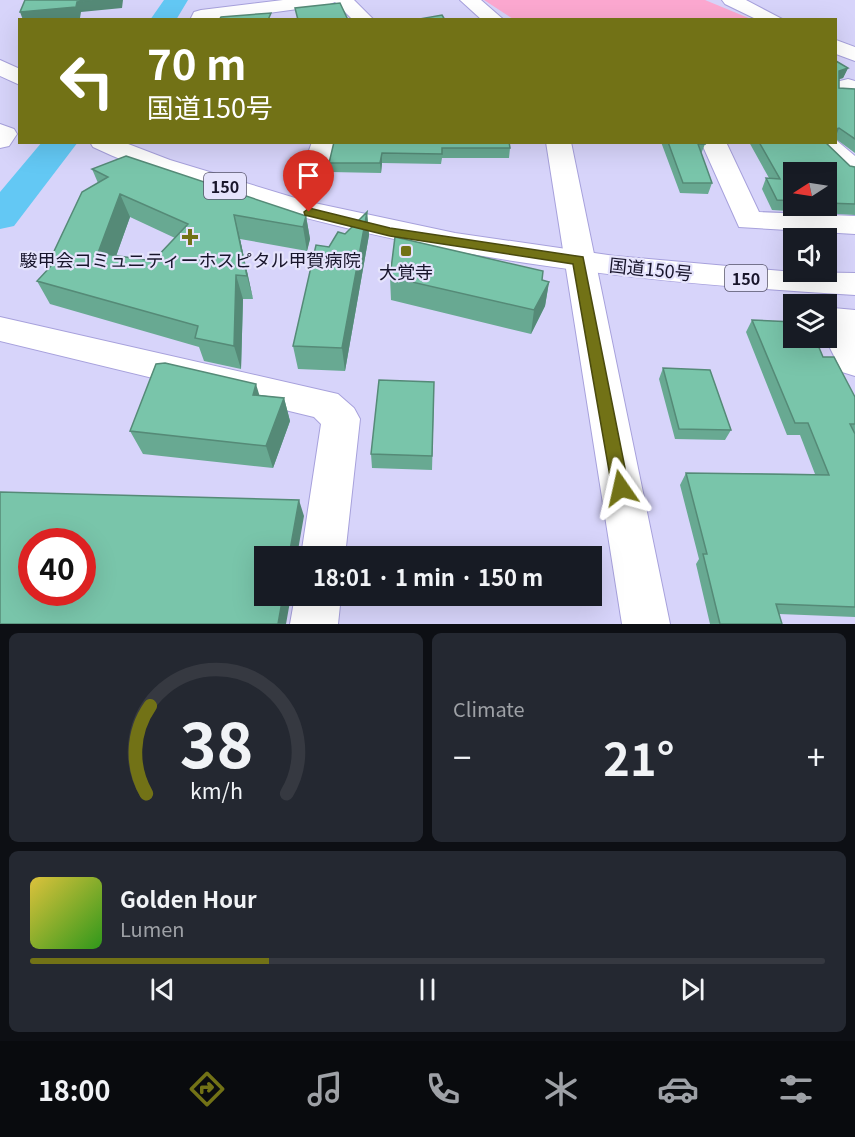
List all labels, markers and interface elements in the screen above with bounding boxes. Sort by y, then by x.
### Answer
text: 70 m [147,31,247,92]
icon: left [48,42,126,120]
text: 国道150号 [147,87,273,126]
pin [283,150,334,212]
icon: arrive [292,159,325,192]
north arrow [783,162,837,216]
map controls [783,162,837,348]
road number: 150 [204,173,246,199]
marker: 駿甲会コミュニティーホスピタル甲賀病院 [181,228,199,246]
button: sound [783,228,837,282]
marker: 大覚寺 [399,244,413,258]
place label: 駿甲会コミュニティーホスピタル甲賀病院 [20,246,360,272]
street label: 国道150号 [608,251,694,285]
place label: 大覚寺 [379,258,433,284]
road number: 150 [725,265,767,291]
button: layers [783,294,837,348]
position arrow [589,456,653,520]
speed limit sign: 40 [18,528,96,606]
text: 18:01 · 1 min · 150 m [313,560,543,592]
text: Climate [453,694,525,723]
text: 38 [179,696,253,786]
text: 21° [603,724,675,789]
text: − [453,732,471,780]
text: + [807,732,825,780]
text: km/h [189,775,243,806]
text: Golden Hour [120,882,257,914]
text: Lumen [120,914,185,943]
icon: previous [146,973,179,1006]
icon: pause [411,973,444,1006]
icon: next [676,973,709,1006]
icon: directions [186,1068,228,1110]
icon: music [304,1068,346,1110]
icon: phone [422,1068,464,1110]
icon: climate [540,1068,582,1110]
icon: car [657,1068,699,1110]
icon: filters [775,1068,817,1110]
text: 18:00 [38,1070,110,1109]

